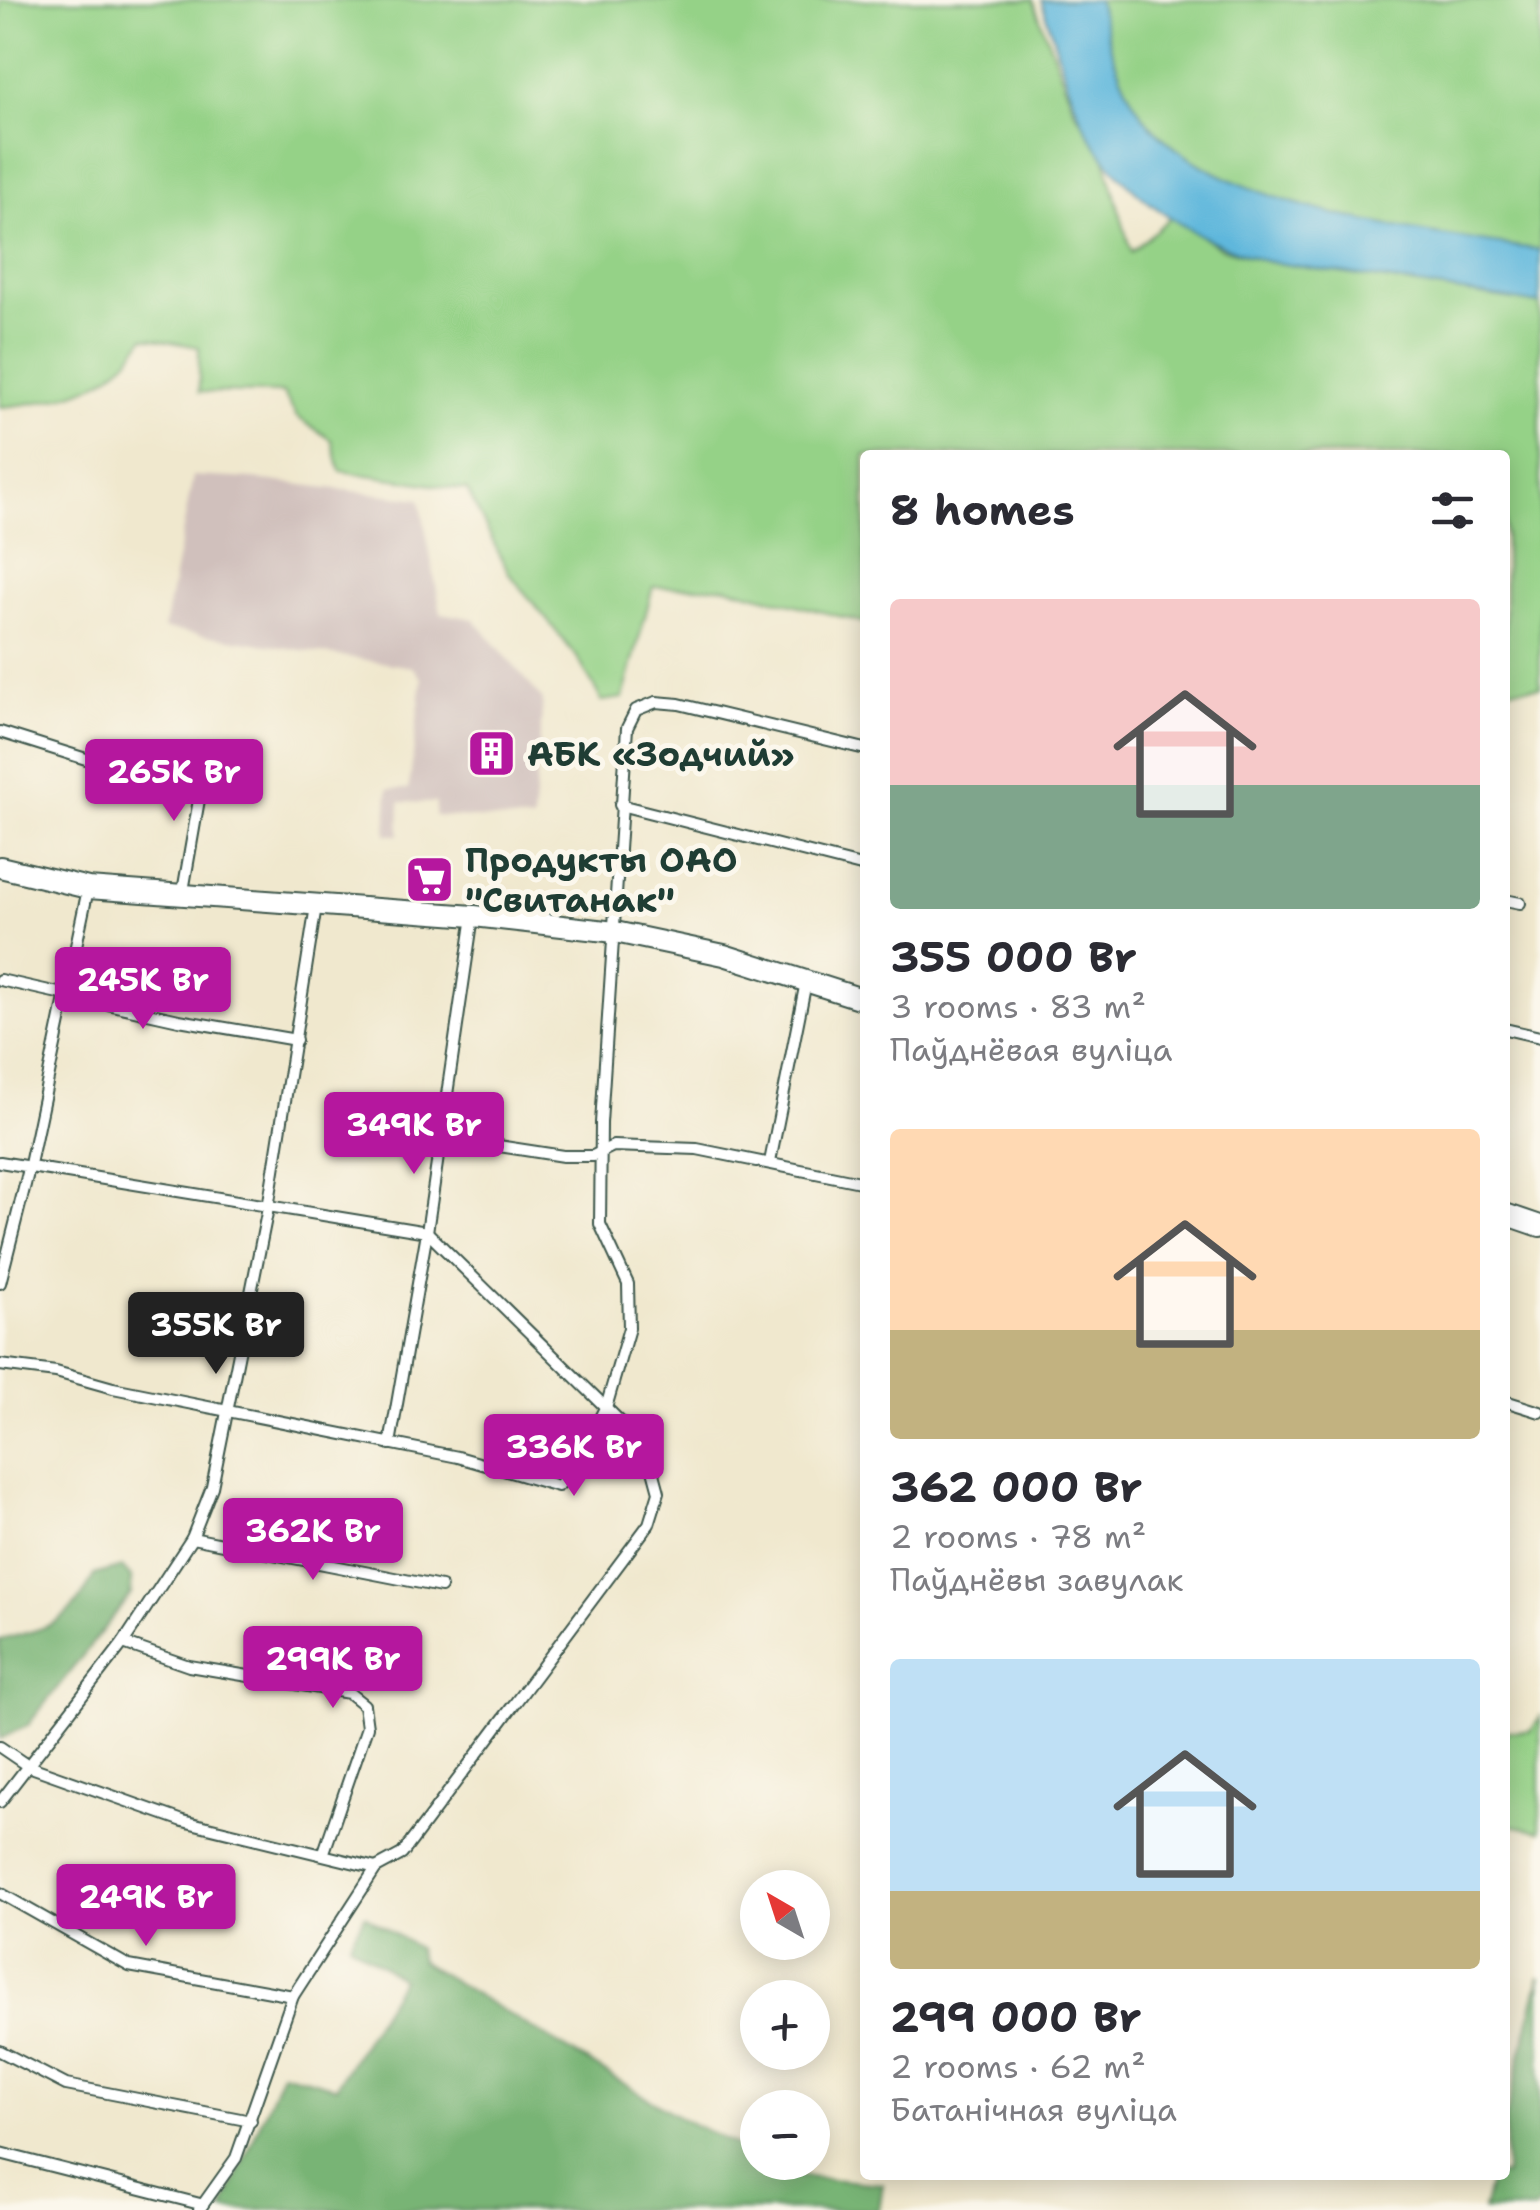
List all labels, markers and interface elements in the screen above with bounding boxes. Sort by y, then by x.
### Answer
text: 8 homes [890,482,1075,538]
icon: filters [1425,483,1480,538]
icon: home [1095,664,1275,844]
building icon: АБК «Зодчий» [466,728,518,780]
place label: АБК «Зодчий» [527,730,795,777]
pin: 265K Br [82,739,266,824]
text: 265K Br [107,750,241,793]
place label: Продукты ОАО "Свитанак" [465,836,738,923]
supermarket icon: Продукты ОАО "Свитанак" [404,854,456,906]
text: 355 000 Br [890,929,1137,985]
pin: 245K Br [51,947,235,1032]
text: 245K Br [77,958,209,1001]
text: 3 rooms · 83 m² [890,985,1146,1028]
text: Паўднёвая вуліца [890,1028,1172,1071]
pin: 349K Br [322,1092,506,1177]
text: 349K Br [346,1103,482,1146]
icon: home [1095,1194,1275,1374]
pin: 355K Br [124,1292,308,1377]
text: 355K Br [150,1303,282,1346]
pin: 336K Br [482,1414,666,1499]
text: 336K Br [506,1425,642,1468]
text: 362 000 Br [890,1459,1142,1515]
pin: 362K Br [221,1498,405,1583]
text: 362K Br [245,1509,381,1552]
text: 2 rooms · 78 m² [890,1515,1146,1558]
text: Паўднёвы завулак [890,1558,1183,1601]
pin: 299K Br [241,1626,425,1711]
text: 299K Br [265,1637,401,1680]
icon: home [1095,1724,1275,1904]
pin: 249K Br [54,1864,238,1949]
north arrow [740,1870,830,1960]
map controls [740,1870,830,2180]
text: 249K Br [79,1875,213,1918]
button: + [740,1980,830,2070]
text: 299 000 Br [890,1989,1142,2045]
text: 2 rooms · 62 m² [890,2045,1146,2088]
text: Батанічная вуліца [890,2088,1177,2131]
button: − [740,2090,830,2180]

